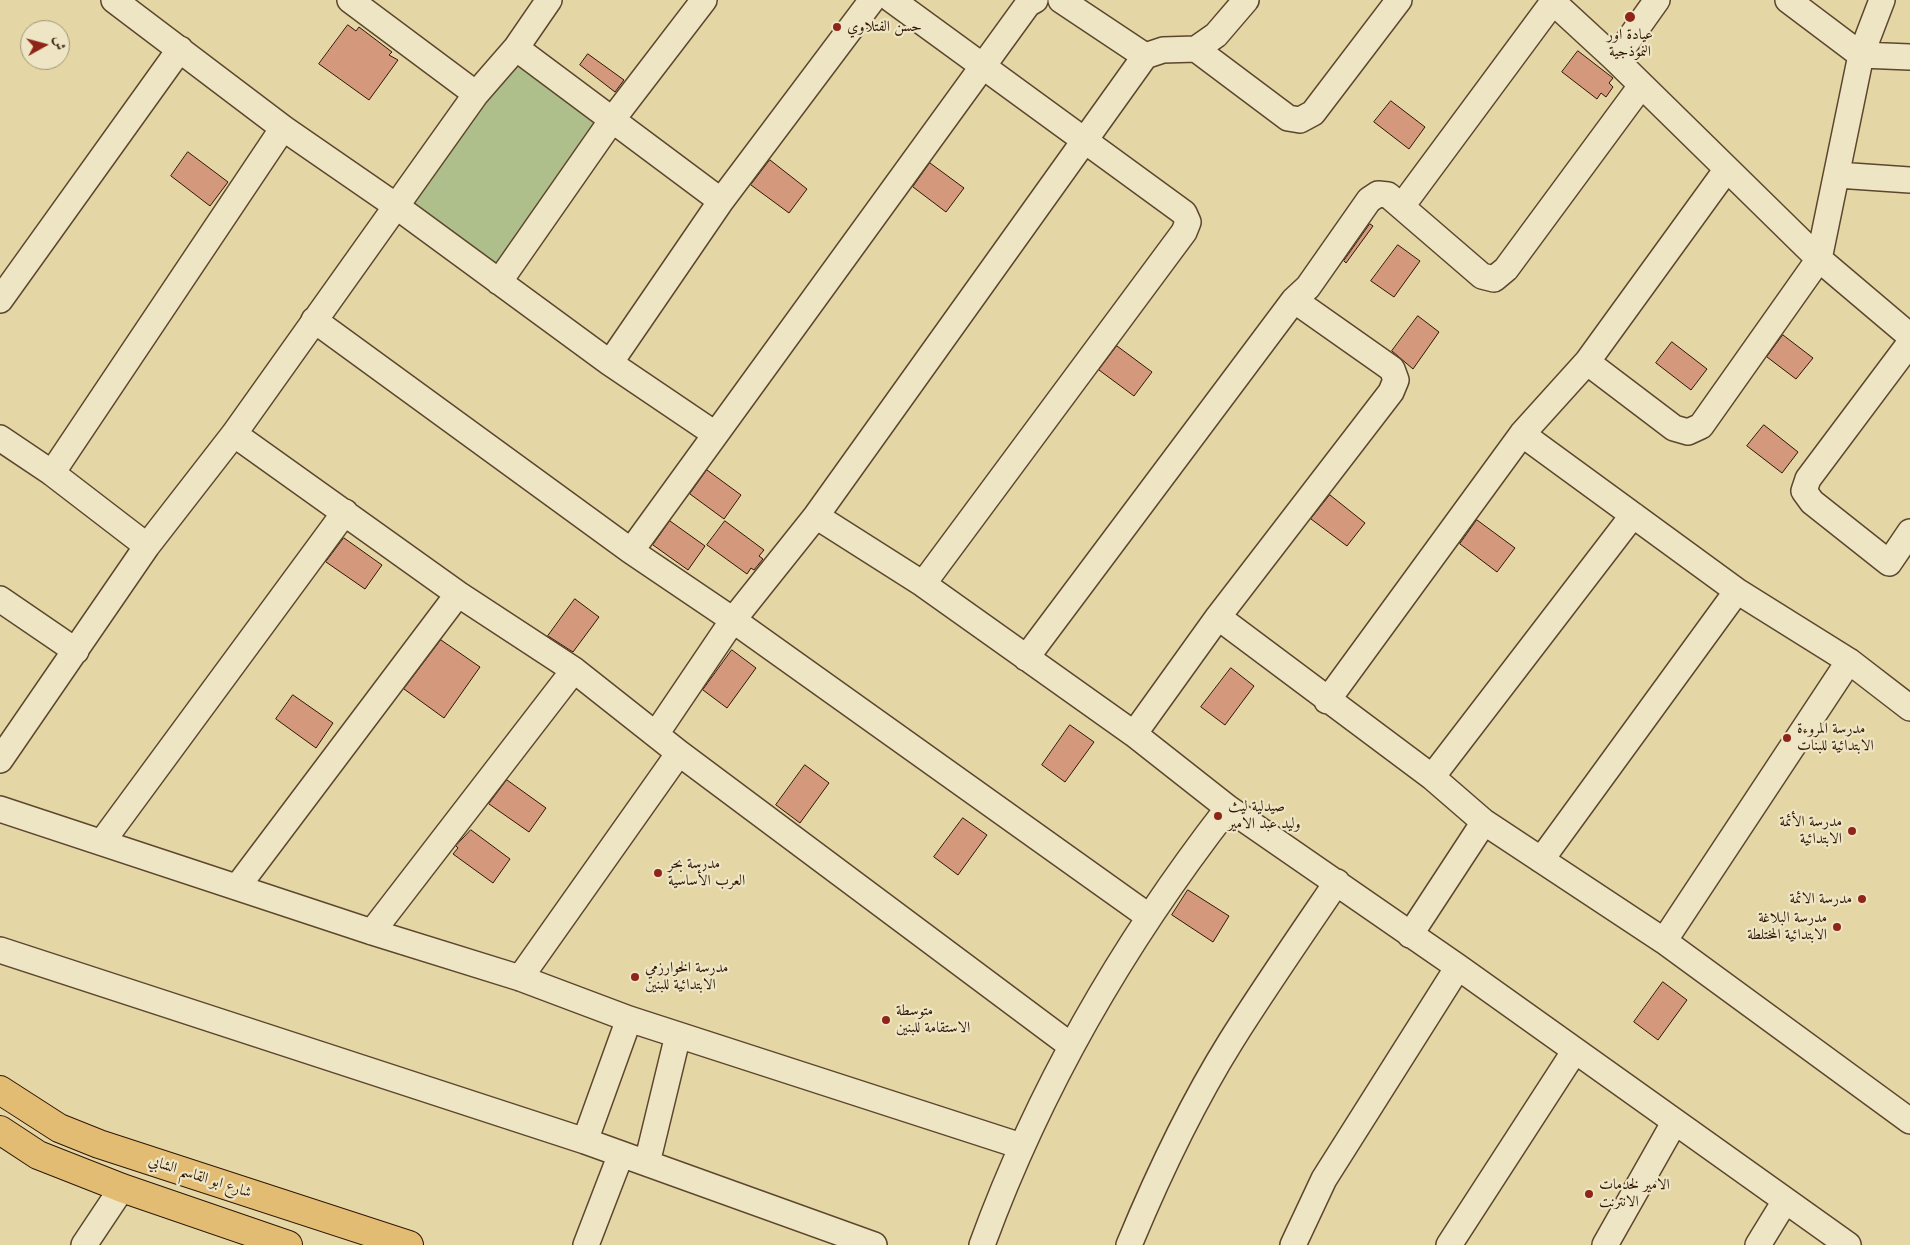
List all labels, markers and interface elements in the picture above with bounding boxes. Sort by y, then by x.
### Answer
marker: عيادة اور النموذجية [1623,10,1637,24]
place label: حسن الفتلاوي [847,18,922,36]
north arrow [20,20,70,70]
marker: حسن الفتلاوي [831,21,843,33]
place label: عيادة اور النموذجية [1607,26,1653,61]
text: ش [51,36,67,51]
place label: مدرسة المروءة الابتدائية للبنات [1797,720,1874,755]
marker: مدرسة المروءة الابتدائية للبنات [1781,732,1793,744]
place label: صيدلية ليث وليد عبد الامير [1228,798,1301,833]
marker: صيدلية ليث وليد عبد الامير [1212,810,1224,822]
place label: مدرسة الأئمة الابتدائية [1780,813,1842,848]
marker: مدرسة الأئمة الابتدائية [1846,825,1858,837]
place label: مدرسة بحر العرب الأساسية [668,855,745,890]
marker: مدرسة بحر العرب الأساسية [652,867,664,879]
place label: مدرسة الائمة [1790,890,1852,908]
marker: مدرسة الائمة [1856,893,1868,905]
place label: مدرسة البلاغة الابتدائية المختلطة [1747,909,1827,944]
marker: مدرسة البلاغة الابتدائية المختلطة [1831,921,1843,933]
place label: مدرسة الخوارزمي الابتدائية للبنين [645,959,728,994]
marker: مدرسة الخوارزمي الابتدائية للبنين [629,971,641,983]
place label: متوسطة الاستقامة للبنين [896,1002,970,1037]
marker: متوسطة الاستقامة للبنين [880,1014,892,1026]
street label: شارع ابو القاسم الشابي [146,1152,254,1202]
place label: الامير لخدمات الانترنت [1599,1176,1670,1211]
marker: الامير لخدمات الانترنت [1583,1188,1595,1200]

